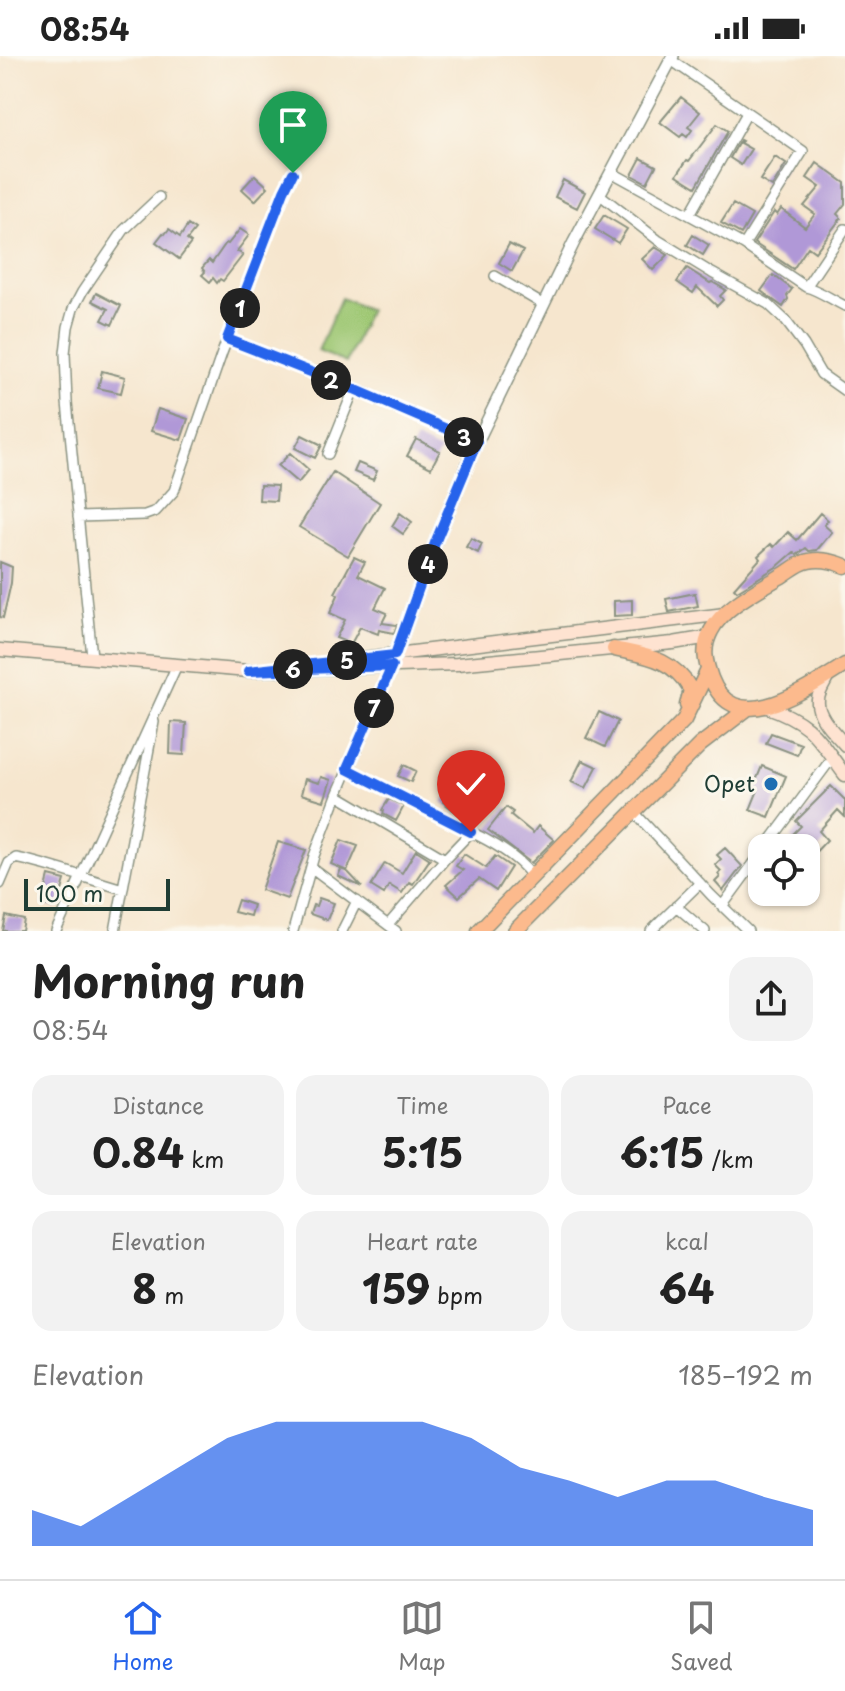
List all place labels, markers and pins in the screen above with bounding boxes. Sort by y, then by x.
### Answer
pin [259,91,327,173]
pin: 1 [220,288,260,328]
pin: 2 [311,360,351,400]
pin: 3 [444,417,484,457]
pin: 4 [408,544,448,584]
pin: 5 [327,640,367,680]
pin: 6 [273,649,313,689]
pin: 7 [354,688,394,728]
pin [437,750,505,832]
place label: Opet [704,766,755,799]
marker: Opet [762,775,780,793]

